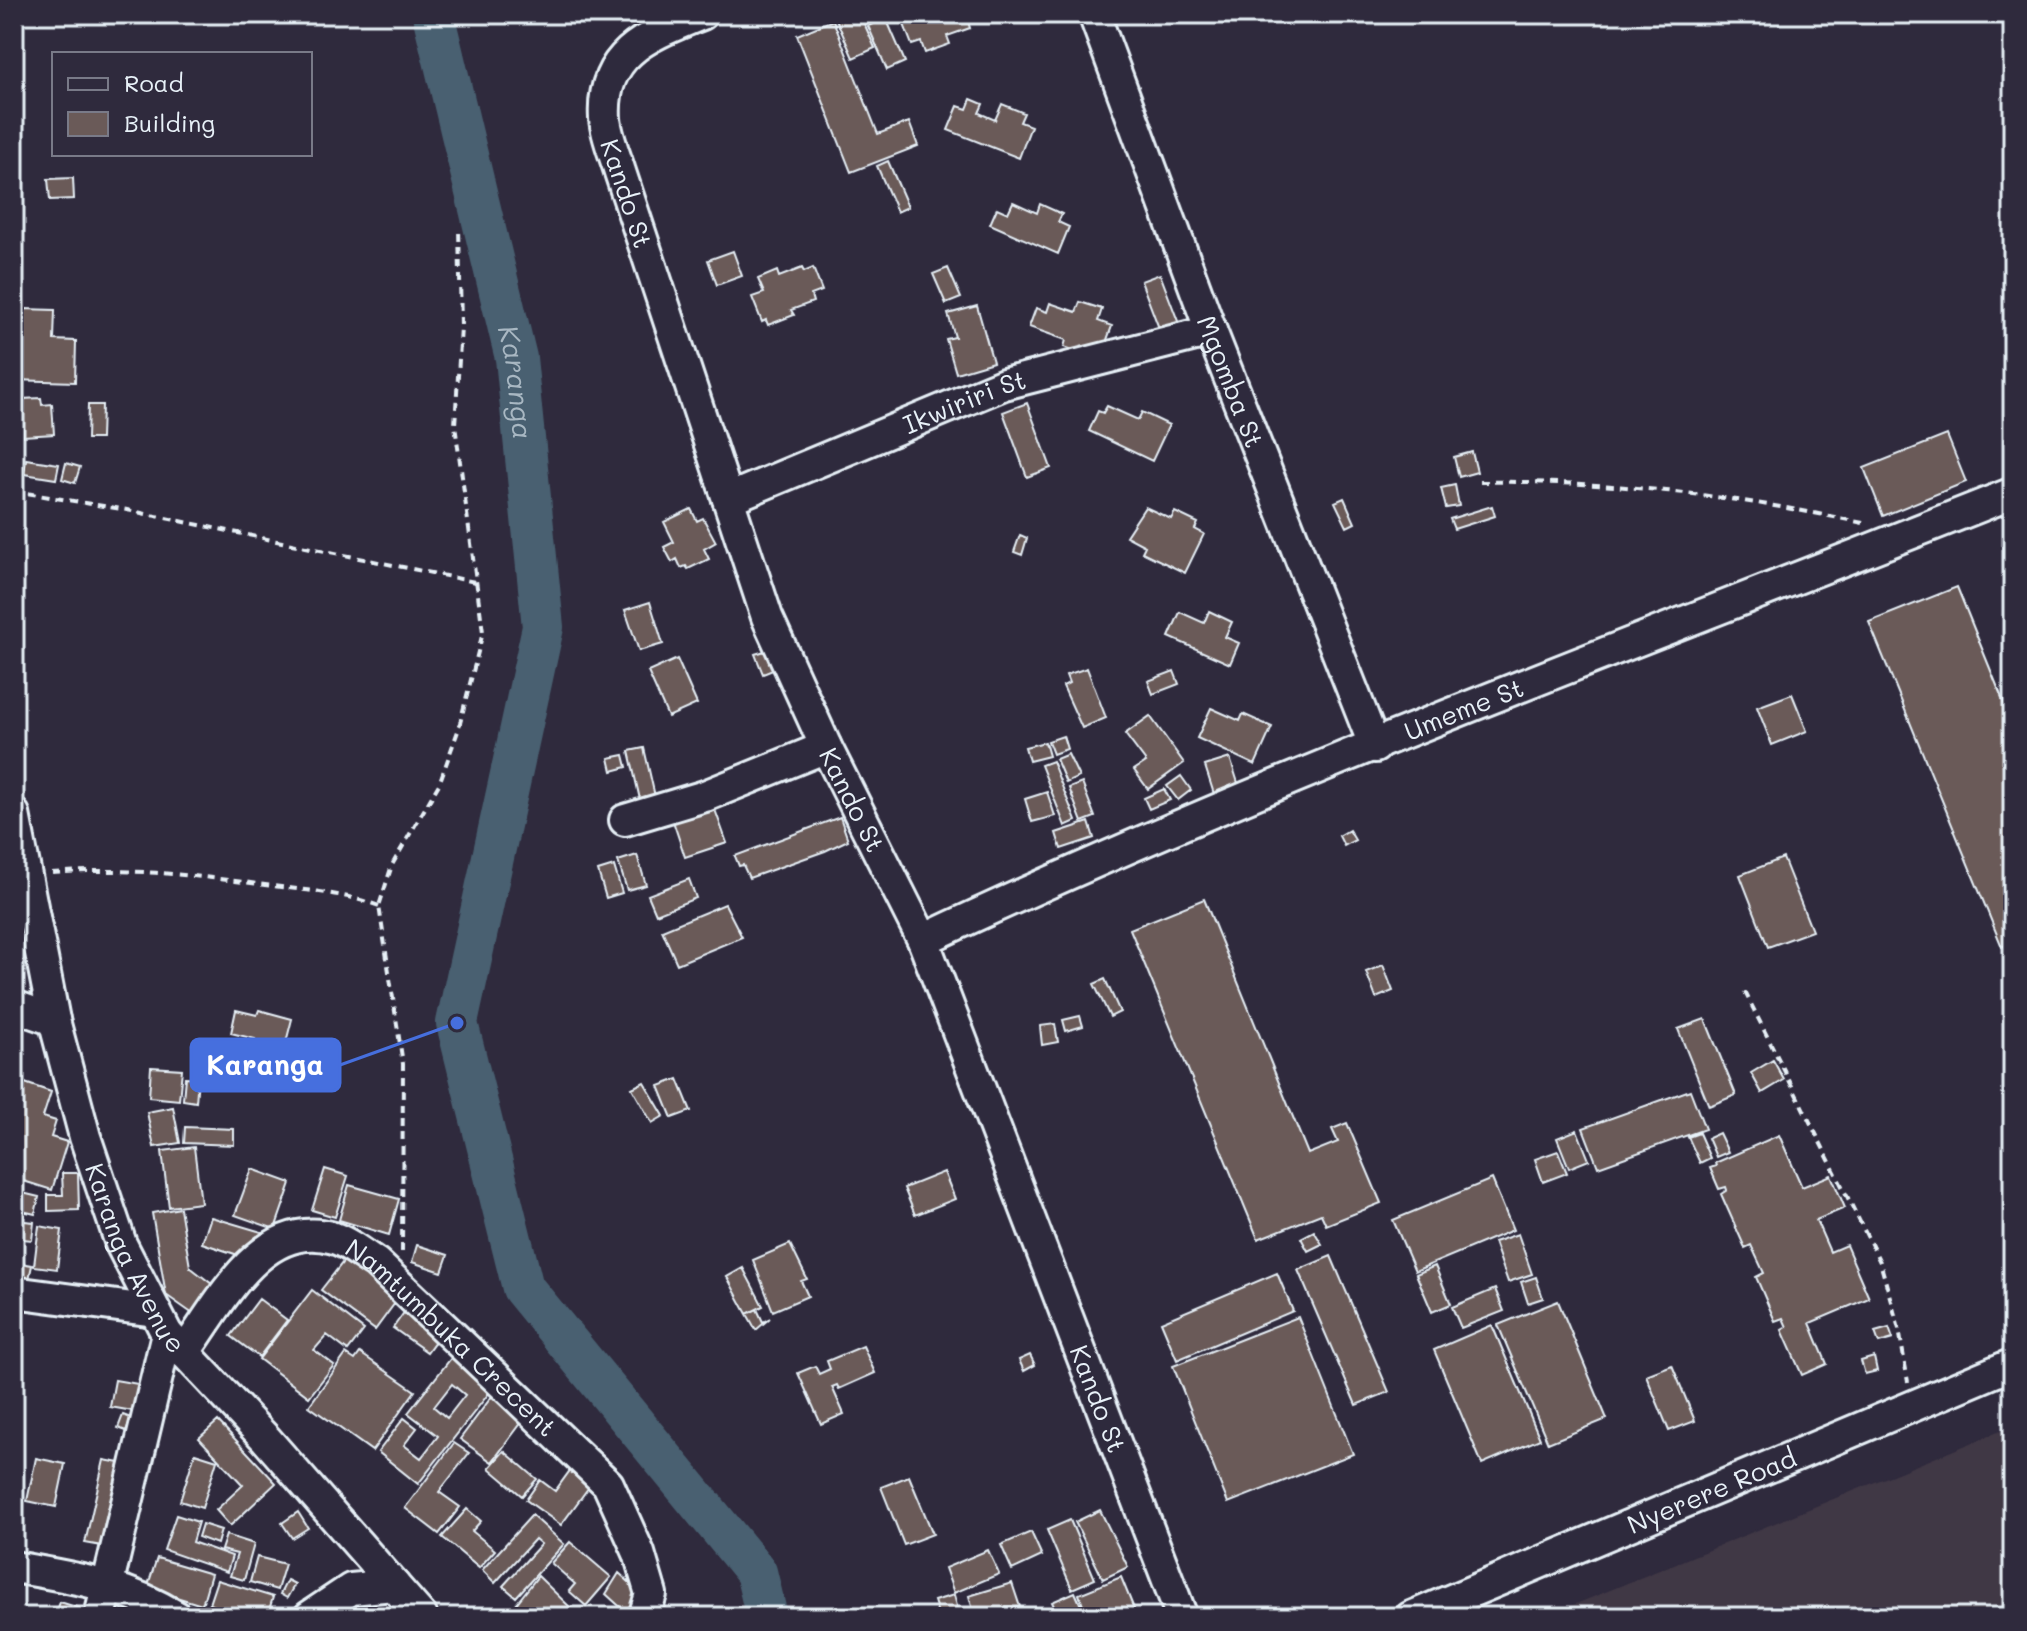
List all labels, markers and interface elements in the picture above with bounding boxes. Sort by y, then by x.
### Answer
legend [52,52,312,156]
text: Road [124,67,184,98]
text: Building [124,107,215,138]
street label: Kando St [593,134,661,252]
street label: Mgomba St [1190,311,1272,452]
water label: Karanga [491,321,542,441]
street label: Ikwiriri St [898,362,1029,441]
street label: Umeme St [1399,670,1528,748]
street label: Kando St [812,742,893,858]
callout: Karanga [191,1039,340,1091]
text: Karanga [206,1046,324,1082]
street label: Karanga Avenue [78,1159,193,1360]
street label: Namtumbuka Crecent [339,1230,564,1443]
street label: Kando St [1062,1340,1134,1457]
street label: Nyerere Road [1622,1440,1801,1541]

